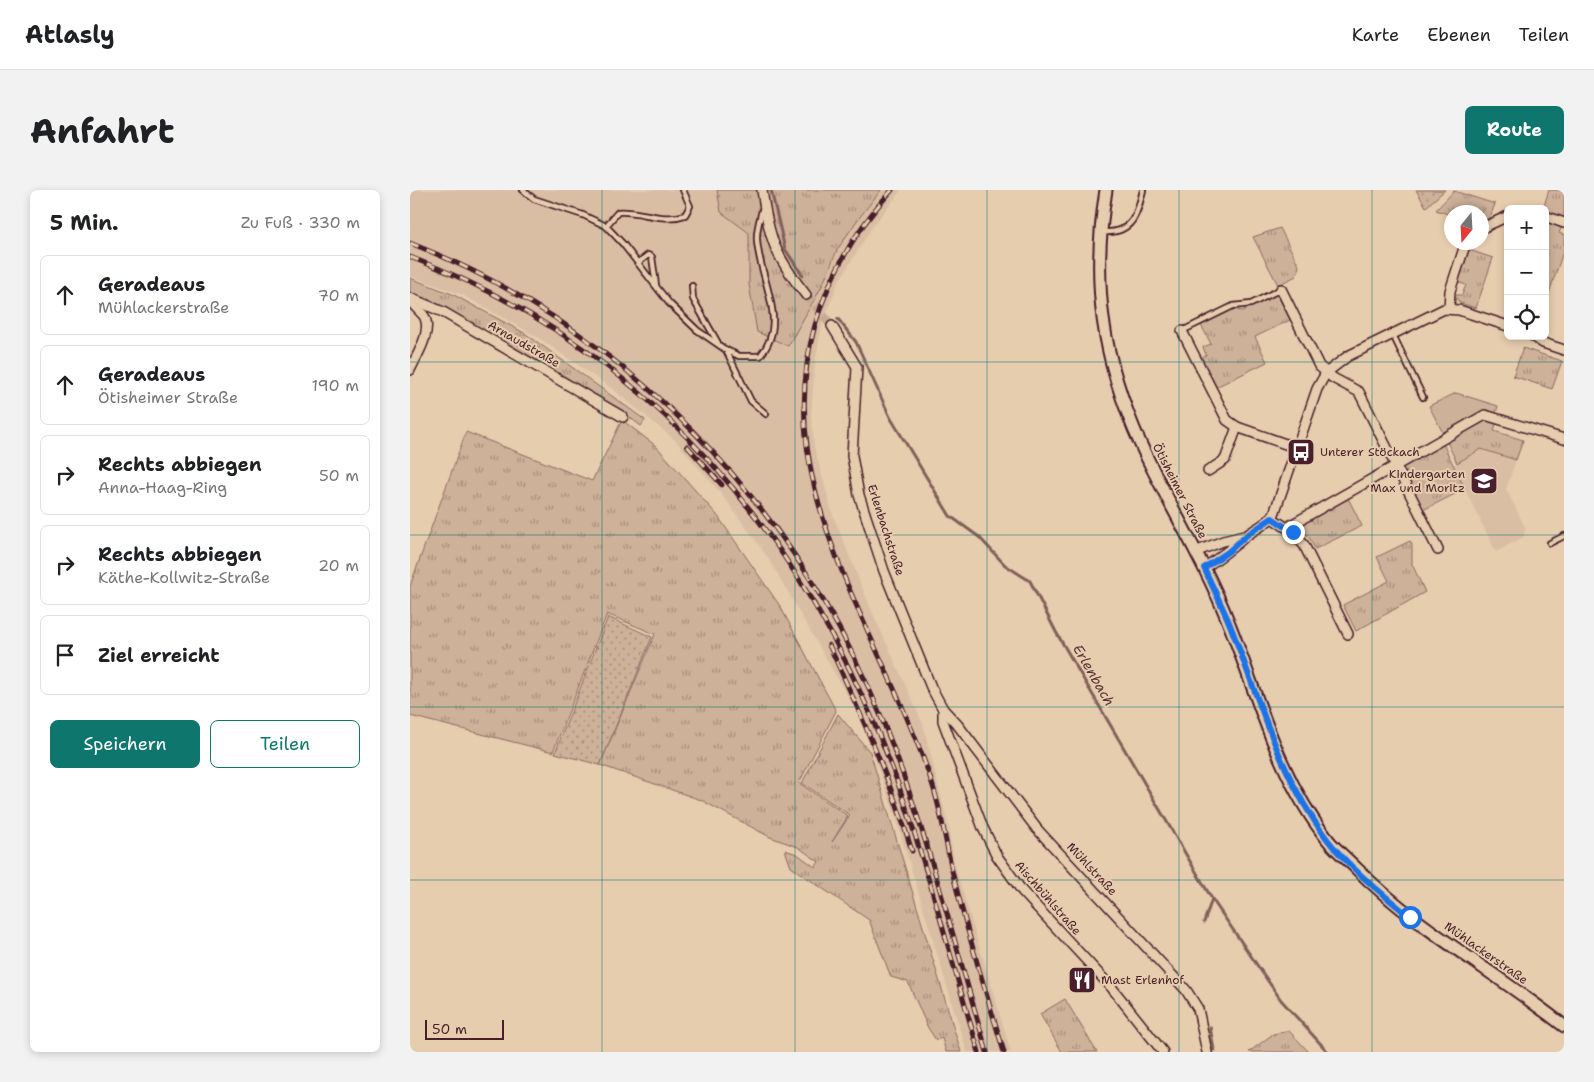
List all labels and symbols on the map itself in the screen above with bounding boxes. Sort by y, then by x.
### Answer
north arrow [1444,205,1489,250]
street label: Arnaudstraße [485,317,563,371]
bus stop icon: Unterer Stöckach [1286,437,1316,467]
street label: Ötisheimer Straße [1149,441,1211,542]
place label: Unterer Stöckach [1320,444,1420,460]
place label: Kindergarten Max und Moritz [1370,466,1465,496]
school or university icon: Kindergarten Max und Moritz [1469,466,1499,496]
street label: Erlenbachstraße [864,482,908,578]
route end [1282,521,1305,544]
water label: Erlenbach [1069,641,1119,709]
street label: Mühlstraße [1063,839,1121,899]
street label: Aischbühlstraße [1011,857,1085,939]
route start [1399,906,1422,929]
street label: Mühlackerstraße [1441,918,1531,988]
restaurant icon: Mast Erlenhof [1067,965,1097,995]
place label: Mast Erlenhof [1101,972,1184,988]
scale bar [425,1017,504,1040]

